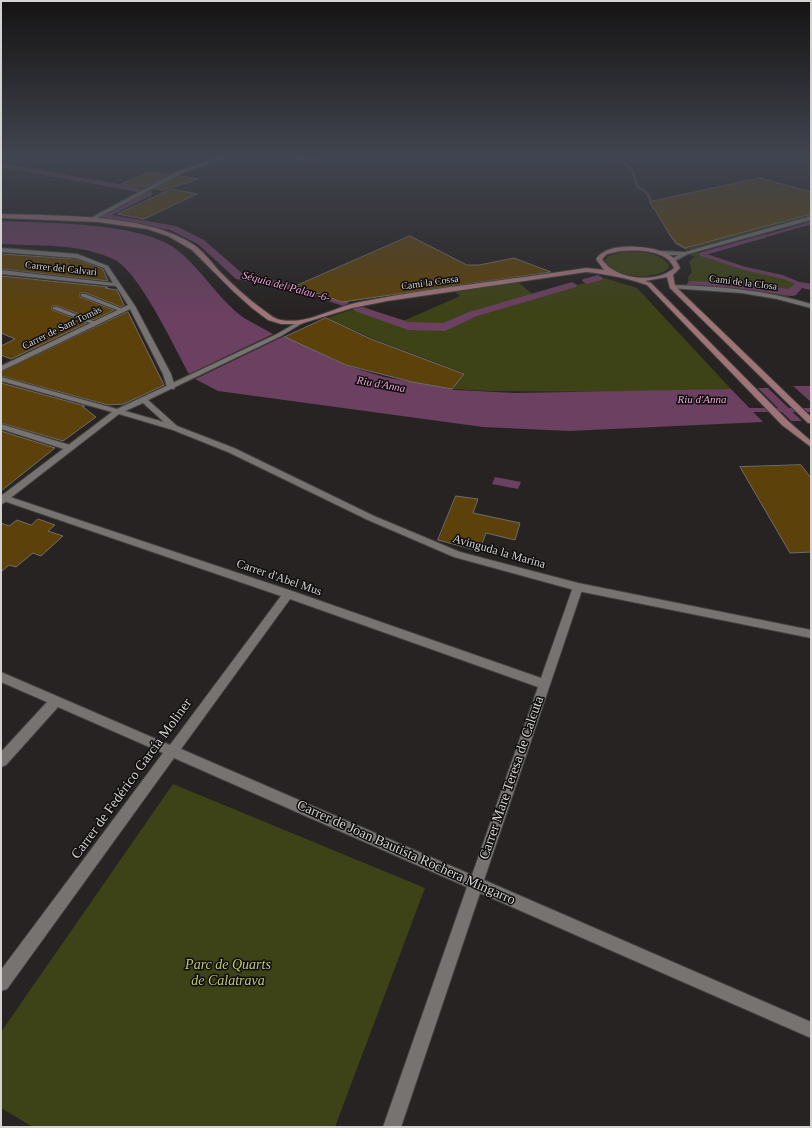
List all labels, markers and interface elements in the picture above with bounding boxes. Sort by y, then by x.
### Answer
street label: Carrer del Calvari [24,259,98,279]
water label: Séquia del Palau -6- [240,269,332,305]
street label: Camí la Cossa [401,273,459,293]
street label: Camí de la Closa [708,273,778,293]
street label: Carrer de Sant Tomàs [20,304,104,352]
water label: Riu d'Anna [356,374,406,396]
water label: Riu d'Anna [677,393,727,407]
street label: Avinguda la Marina [451,532,547,572]
street label: Carrer d'Abel Mus [234,557,324,599]
street label: Carrer Mare Teresa de Calcuta [476,694,548,862]
street label: Carrer de Fedérico García Moliner [68,695,196,863]
street label: Carrer de Joan Bautista Rochera Mingarro [294,797,518,909]
park label: Parc de Quarts de Calatrava [185,957,271,990]

